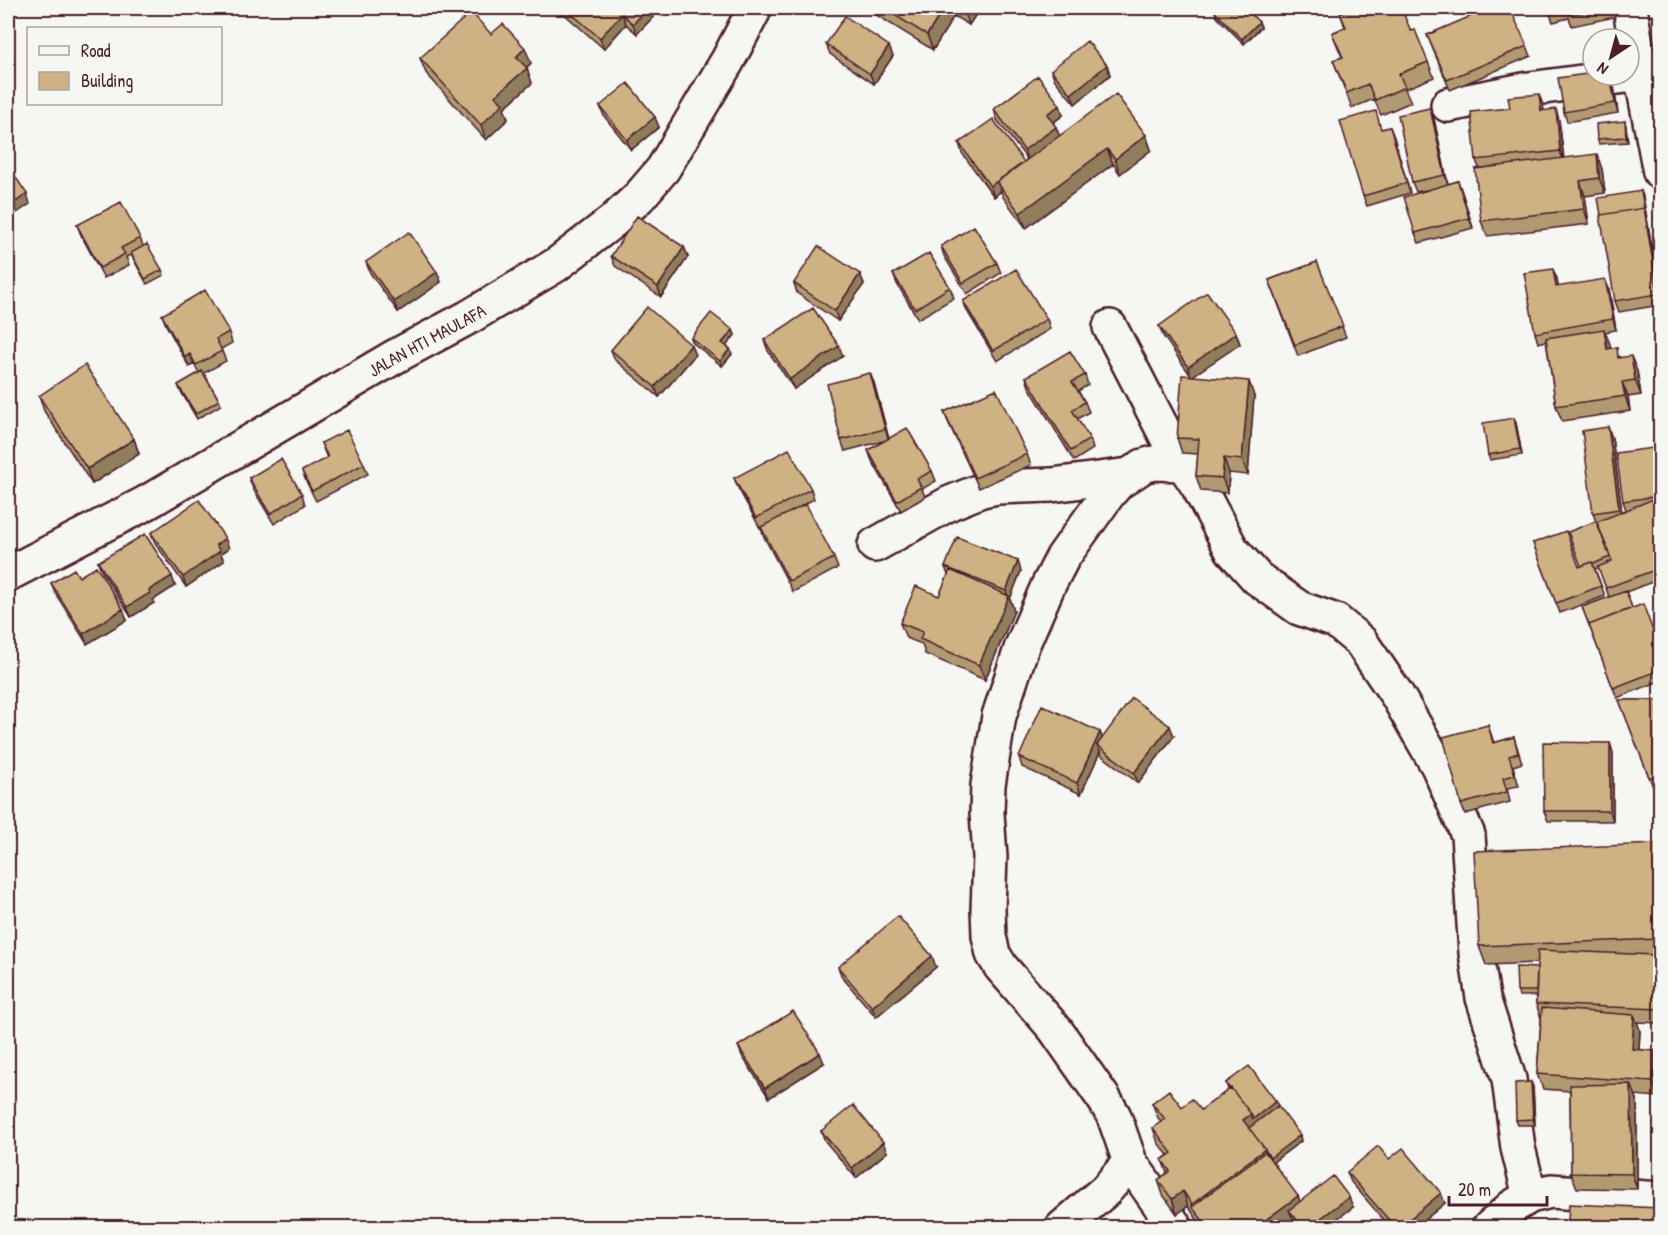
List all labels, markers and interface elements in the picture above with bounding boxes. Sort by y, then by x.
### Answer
legend [27,27,222,105]
north arrow [1581,27,1641,87]
text: Road [81,38,111,63]
text: N [1592,57,1612,81]
text: Building [81,68,133,93]
street label: JALAN HTI MAULAFA [363,297,490,382]
scale bar [1449,1169,1546,1207]
text: 20 m [1458,1177,1491,1202]

